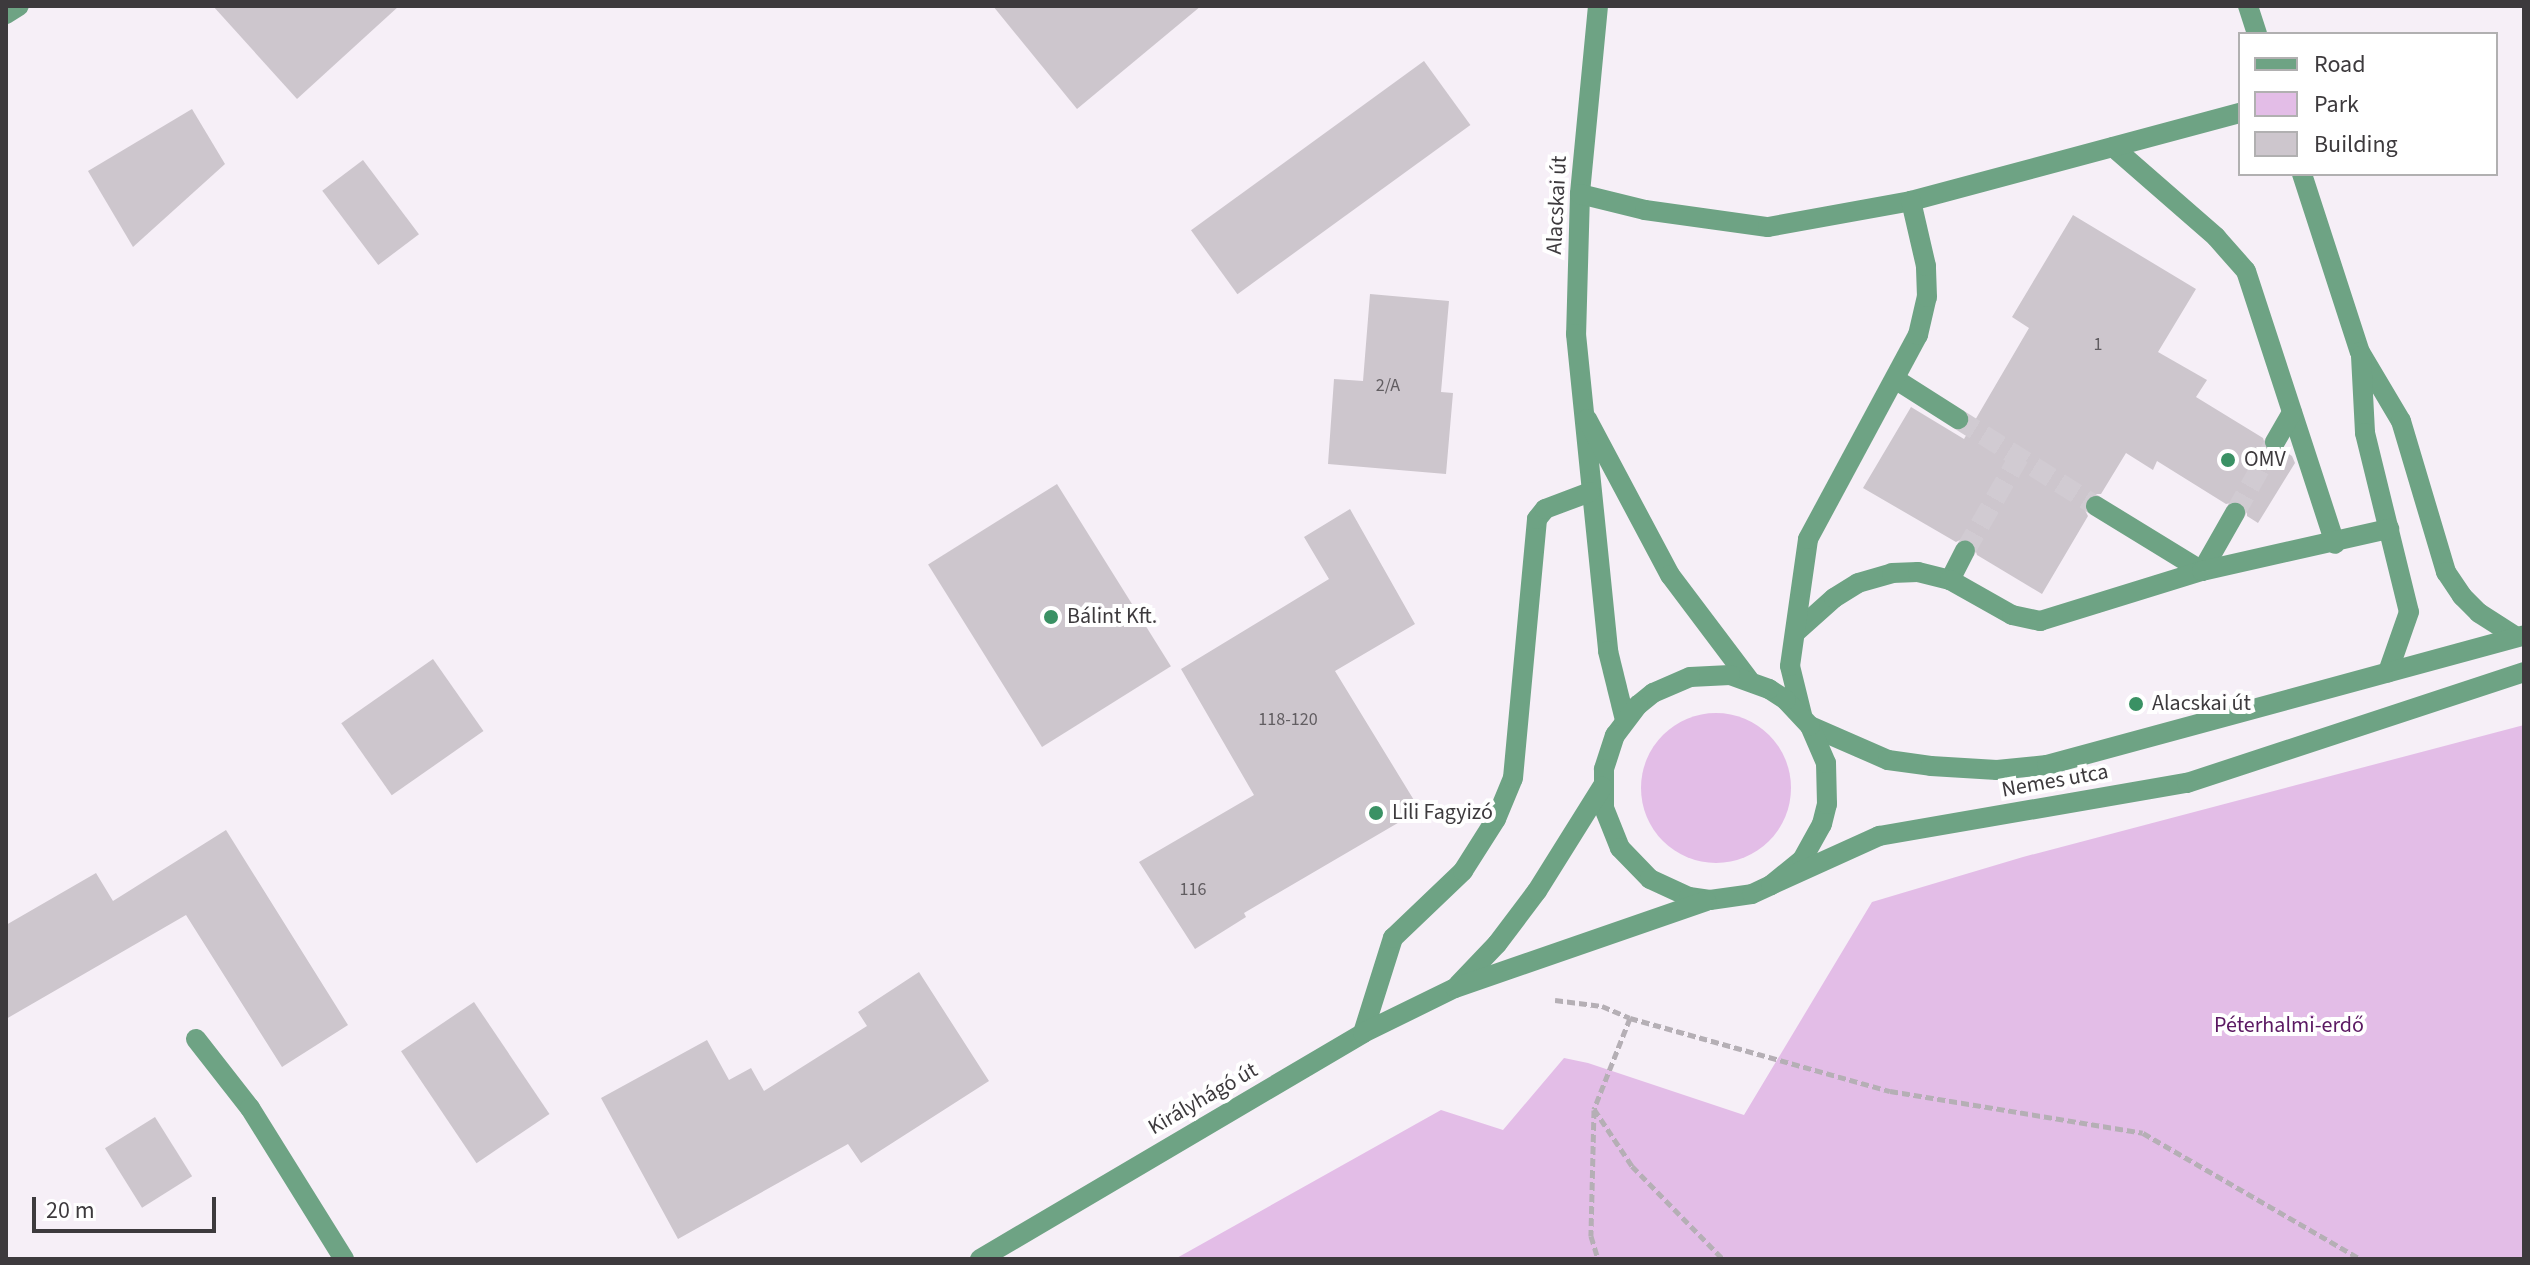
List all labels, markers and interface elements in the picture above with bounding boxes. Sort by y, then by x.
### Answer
legend [2238,32,2498,176]
text: Road [2314,47,2366,82]
text: Park [2314,87,2359,122]
text: Building [2314,127,2398,162]
street label: Alacskai út [1541,155,1573,255]
house number: 1 [2094,334,2102,356]
house number: 2/A [1376,375,1400,397]
place label: OMV [2244,447,2286,473]
marker: OMV [2219,451,2237,469]
place label: Bálint Kft. [1067,604,1157,630]
marker: Bálint Kft. [1042,608,1060,626]
place label: Alacskai út [2152,691,2251,717]
marker: Alacskai út [2127,695,2145,713]
house number: 118-120 [1258,709,1318,731]
street label: Nemes utca [2000,759,2110,803]
place label: Lili Fagyizó [1392,800,1493,826]
marker: Lili Fagyizó [1367,804,1385,822]
house number: 116 [1180,879,1206,901]
park label: Péterhalmi-erdő [2214,1013,2364,1039]
street label: Királyhágó út [1144,1057,1262,1141]
scale bar [36,1181,220,1231]
text: 20 m [46,1193,95,1228]

